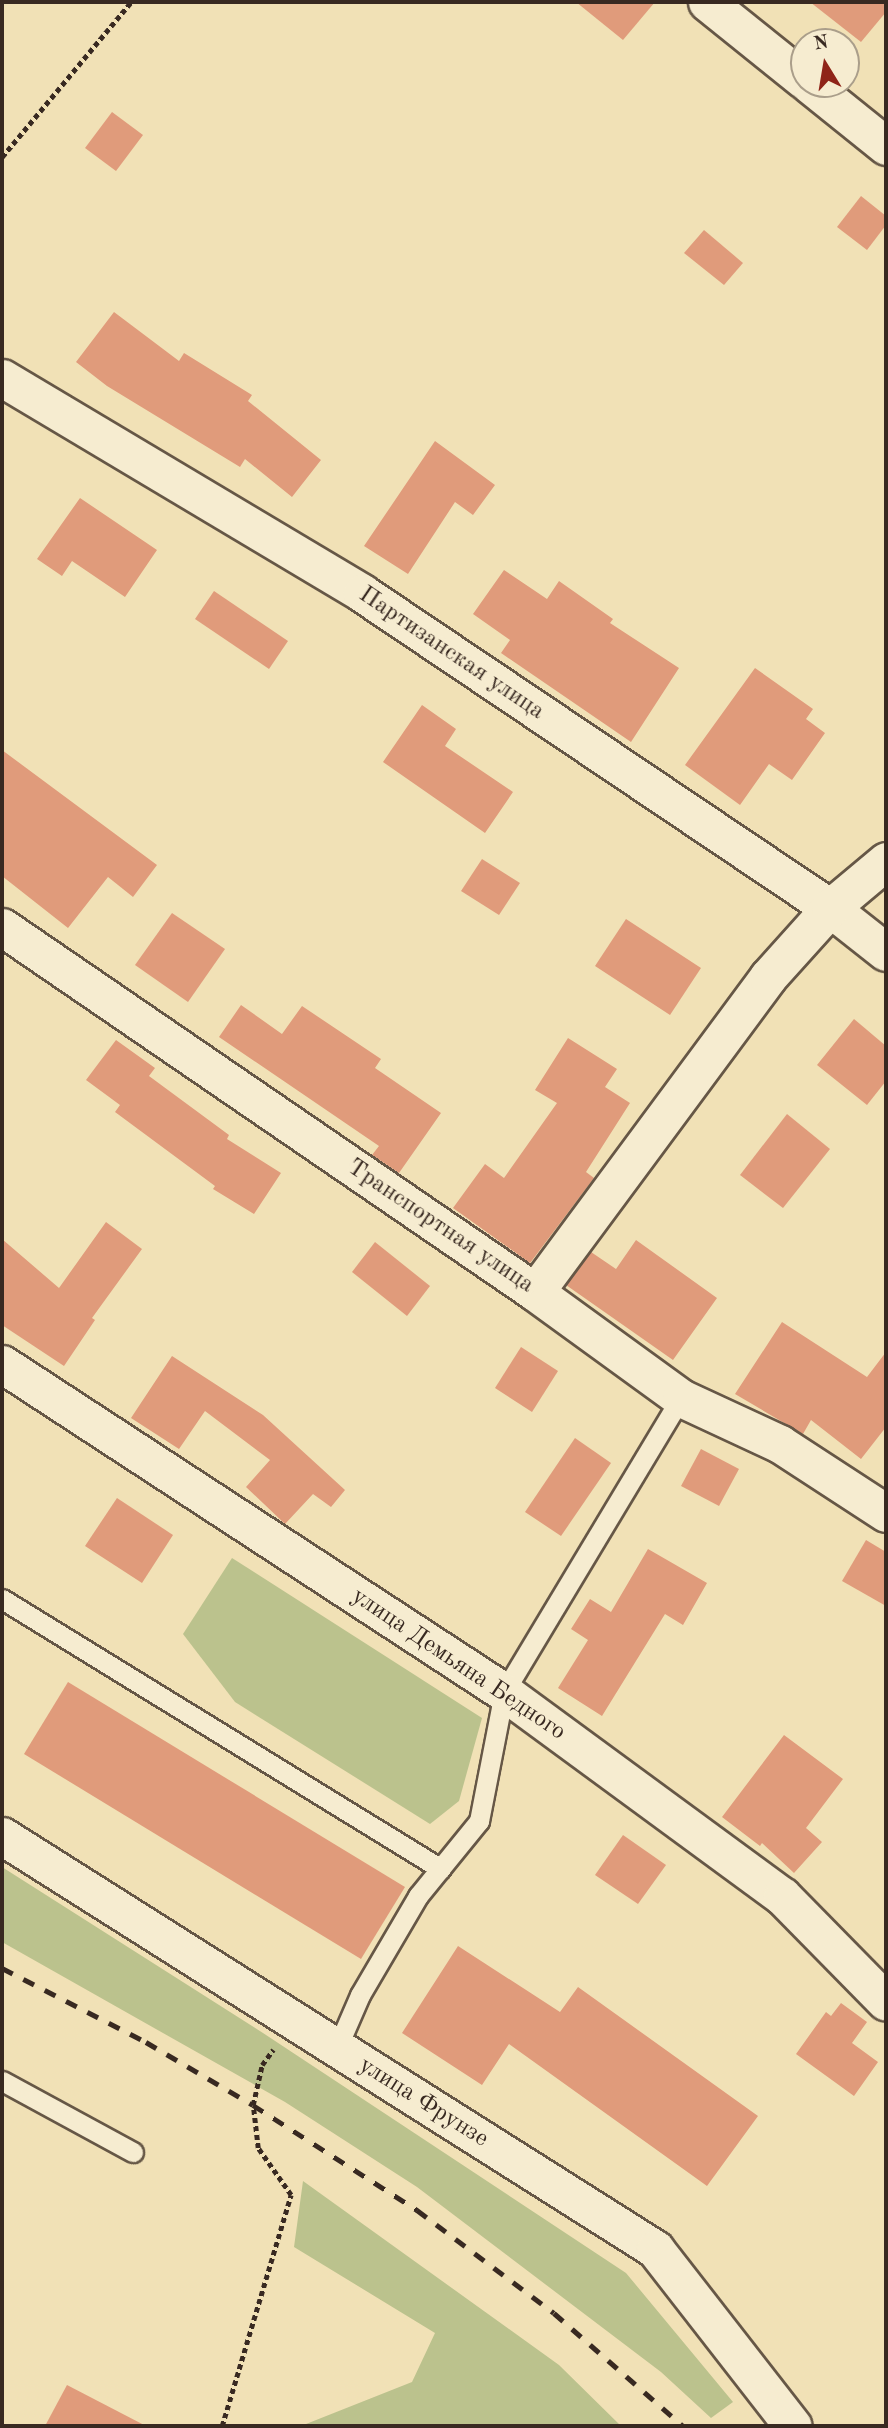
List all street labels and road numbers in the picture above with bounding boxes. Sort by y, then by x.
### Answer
street label: Партизанская улица [353,581,549,727]
street label: Транспортная улица [341,1154,539,1300]
street label: улица Демьяна Бедного [345,1583,571,1747]
street label: улица Фрунзе [353,2052,493,2154]

